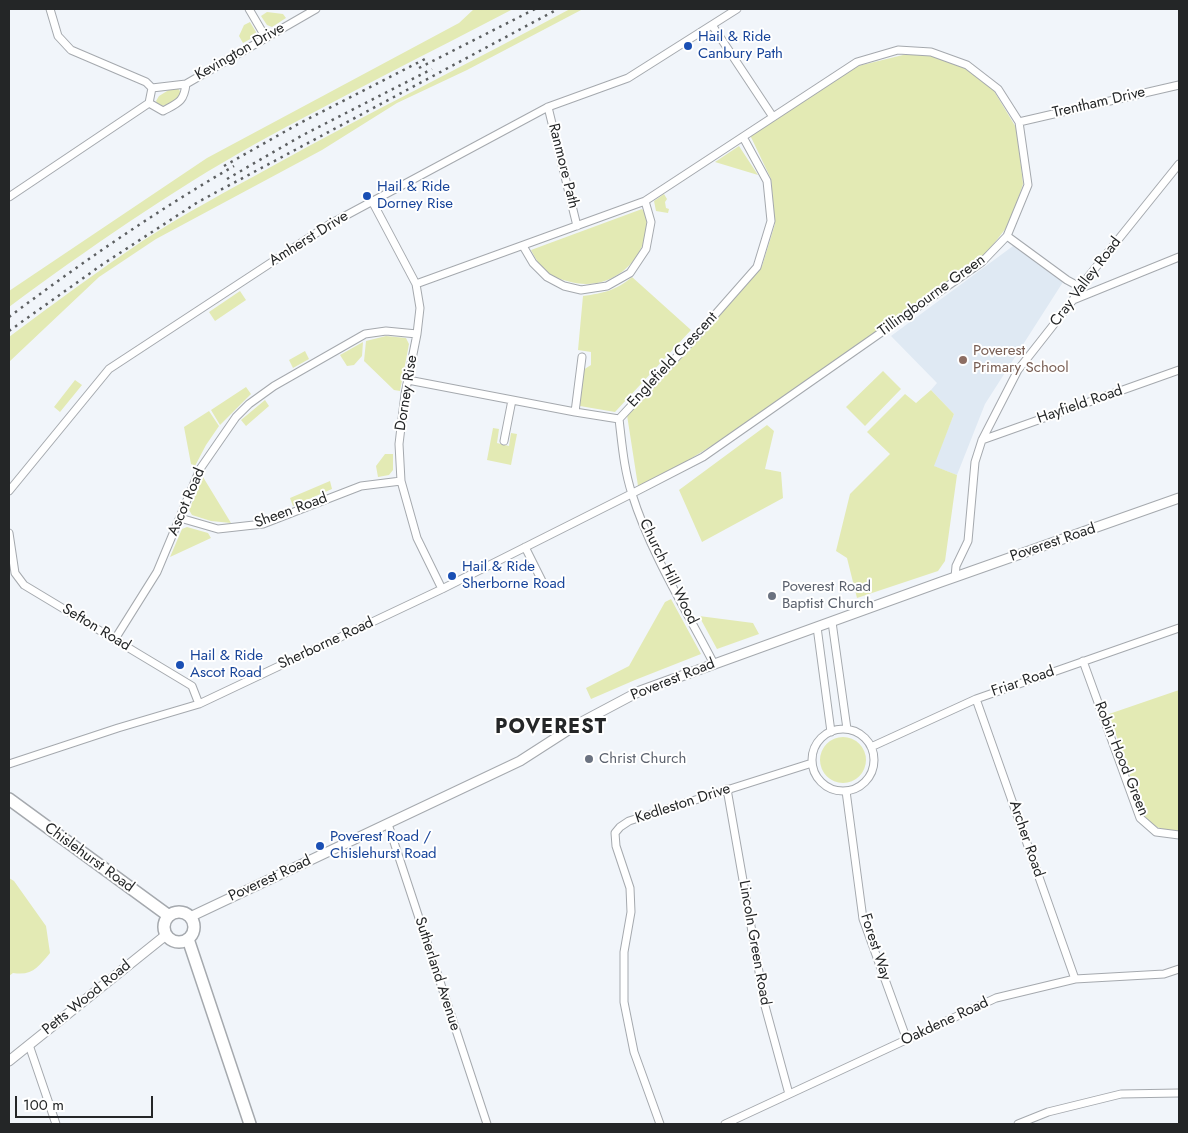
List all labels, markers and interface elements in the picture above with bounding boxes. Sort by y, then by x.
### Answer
street label: Kevington Drive [192,19,288,85]
place label: Hail & Ride Canbury Path [698,28,783,63]
marker: Hail & Ride Canbury Path [682,40,694,52]
street label: Trentham Drive [1051,84,1147,122]
street label: Ranmore Path [544,122,582,210]
place label: Hail & Ride Dorney Rise [377,178,453,213]
marker: Hail & Ride Dorney Rise [361,190,373,202]
street label: Amherst Drive [266,208,352,270]
street label: Cray Valley Road [1047,234,1125,330]
street label: Tillingbourne Green [875,251,989,341]
street label: Englefield Crescent [624,309,722,411]
place label: Poverest Primary School [973,342,1069,377]
street label: Dorney Rise [392,354,422,432]
marker: Poverest Primary School [957,354,969,366]
street label: Hayfield Road [1035,382,1125,428]
street label: Ascot Road [165,465,209,539]
street label: Sheen Road [252,489,330,533]
street label: Church Hill Wood [635,516,701,628]
street label: Poverest Road [1008,520,1098,566]
place label: Hail & Ride Sherborne Road [462,558,565,593]
marker: Hail & Ride Sherborne Road [446,570,458,582]
place label: Poverest Road Baptist Church [782,578,874,613]
marker: Poverest Road Baptist Church [766,590,778,602]
street label: Sefton Road [58,601,134,655]
street label: Sherborne Road [275,614,377,674]
place label: Hail & Ride Ascot Road [190,647,263,682]
street label: Poverest Road [628,655,718,705]
marker: Hail & Ride Ascot Road [174,659,186,671]
street label: Friar Road [989,663,1057,701]
street label: Robin Hood Green [1090,699,1152,819]
district label: POVEREST [494,716,608,740]
place label: Christ Church [599,750,686,768]
marker: Christ Church [583,753,595,765]
street label: Kedleston Drive [633,780,733,828]
street label: Archer Road [1005,798,1047,880]
street label: Chislehurst Road [41,819,137,897]
place label: Poverest Road / Chislehurst Road [330,828,437,863]
marker: Poverest Road / Chislehurst Road [314,840,326,852]
street label: Poverest Road [226,852,314,906]
street label: Lincoln Green Road [734,879,774,1007]
street label: Forest Way [856,911,894,983]
street label: Sutherland Avenue [410,915,464,1033]
street label: Petts Wood Road [39,957,135,1039]
street label: Oakdene Road [898,994,992,1050]
scale bar [18,1086,155,1118]
text: 100 m [23,1094,64,1116]

